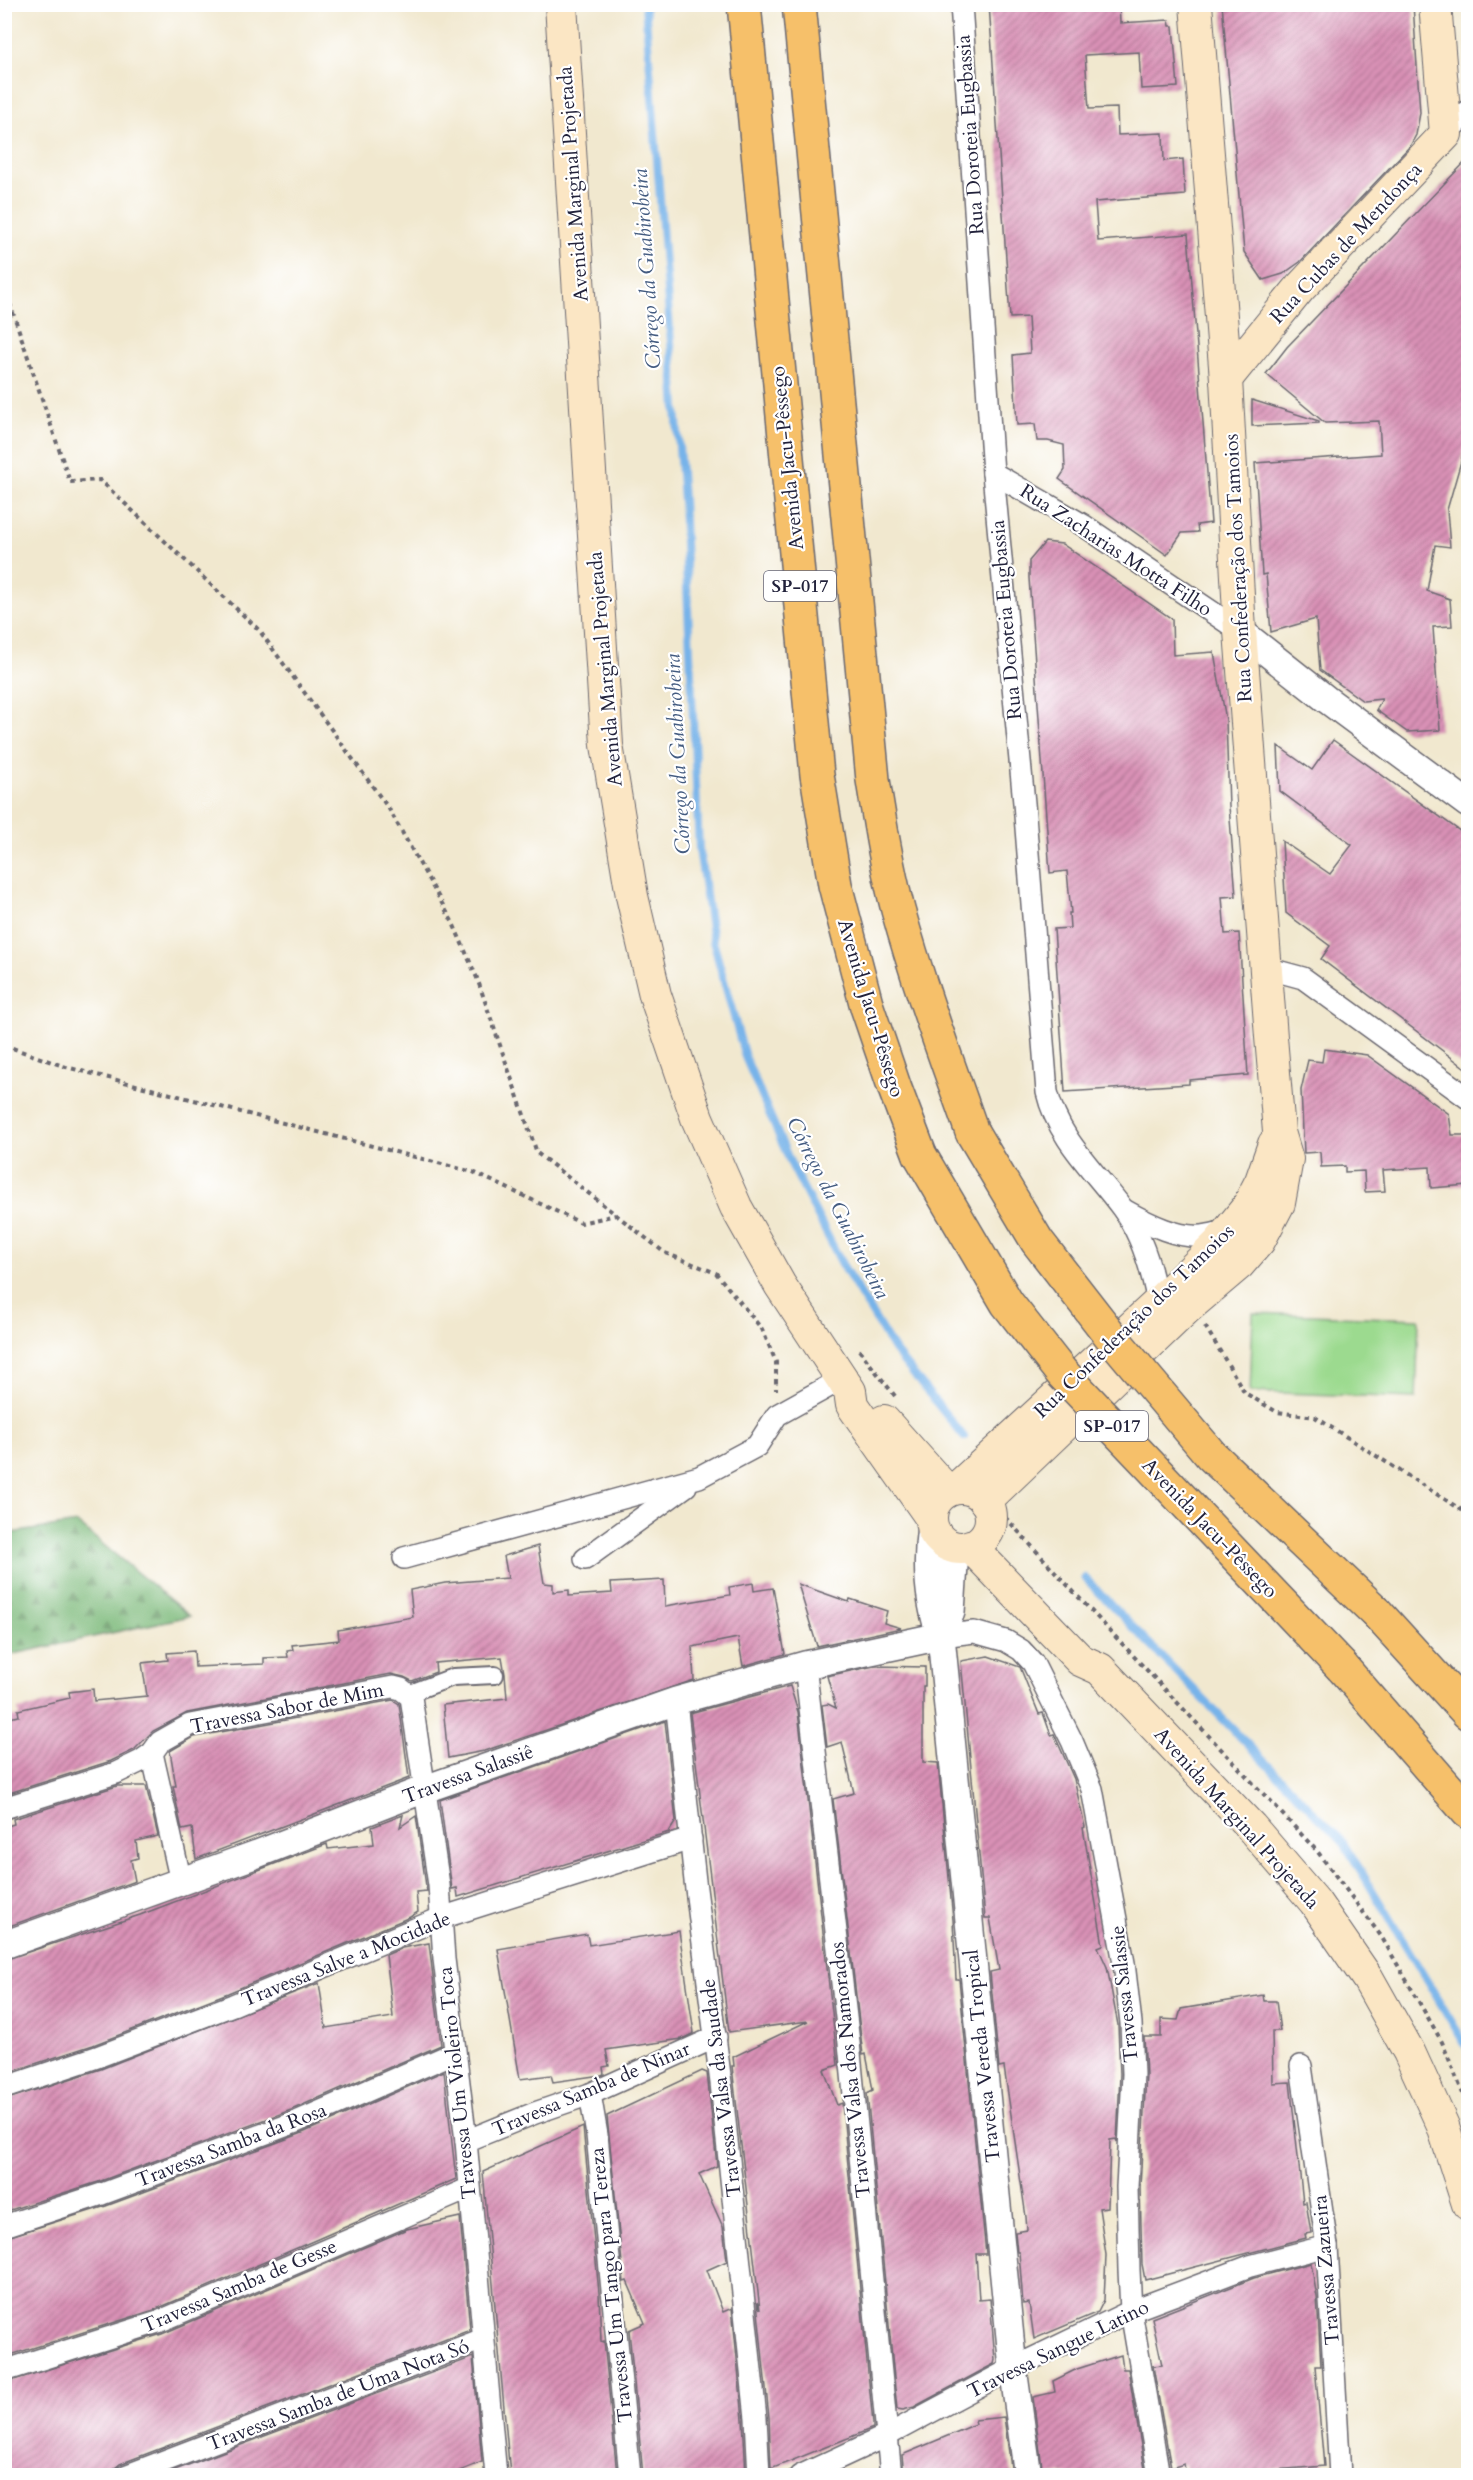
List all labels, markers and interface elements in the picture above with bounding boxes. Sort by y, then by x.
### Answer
street label: Rua Doroteia Eugbassia [950,34,990,236]
street label: Avenida Marginal Projetada [551,65,595,303]
street label: Rua Cubas de Mendonça [1264,156,1428,330]
water label: Córrego da Guabirobeira [626,168,668,370]
street label: Avenida Jacu-Pêssego [764,364,810,551]
street label: Rua Confederação dos Tamoios [1217,433,1259,703]
street label: Rua Zacharias Motta Filho [1015,478,1218,623]
street label: Rua Doroteia Eugbassia [984,519,1028,721]
street label: Avenida Marginal Projetada [581,550,629,788]
road number: SP-017 [764,571,836,601]
water label: Córrego da Guabirobeira [658,653,698,855]
street label: Avenida Jacu-Pêssego [831,916,911,1101]
water label: Córrego da Guabirobeira [779,1112,897,1304]
street label: Rua Confederação dos Tamoios [1028,1218,1240,1424]
road number: SP-017 [1076,1411,1148,1441]
street label: Avenida Jacu-Pêssego [1136,1452,1284,1604]
street label: Travessa Sabor de Mim [188,1676,386,1740]
street label: Avenida Marginal Projetada [1148,1721,1326,1915]
street label: Travessa Salassiê [399,1738,537,1810]
street label: Travessa Salve a Mocidade [238,1905,454,2013]
street label: Travessa Salassie [1103,1924,1145,2064]
street label: Travessa Valsa dos Namorados [823,1941,877,2199]
street label: Travessa Vereda Tropical [957,1948,1007,2164]
street label: Travessa Um Violeiro Toca [431,1965,483,2201]
street label: Travessa Valsa da Saudade [694,1977,748,2199]
street label: Travessa Samba de Ninar [488,2035,695,2143]
street label: Travessa Samba da Rosa [132,2096,331,2194]
street label: Travessa Um Tango para Tereza [583,2146,639,2424]
street label: Travessa Zazueira [1306,2193,1346,2346]
street label: Travessa Samba de Gesse [137,2233,341,2339]
street label: Travessa Sangue Latino [963,2293,1153,2405]
street label: Travessa Samba de Uma Nota Só [203,2332,473,2458]

